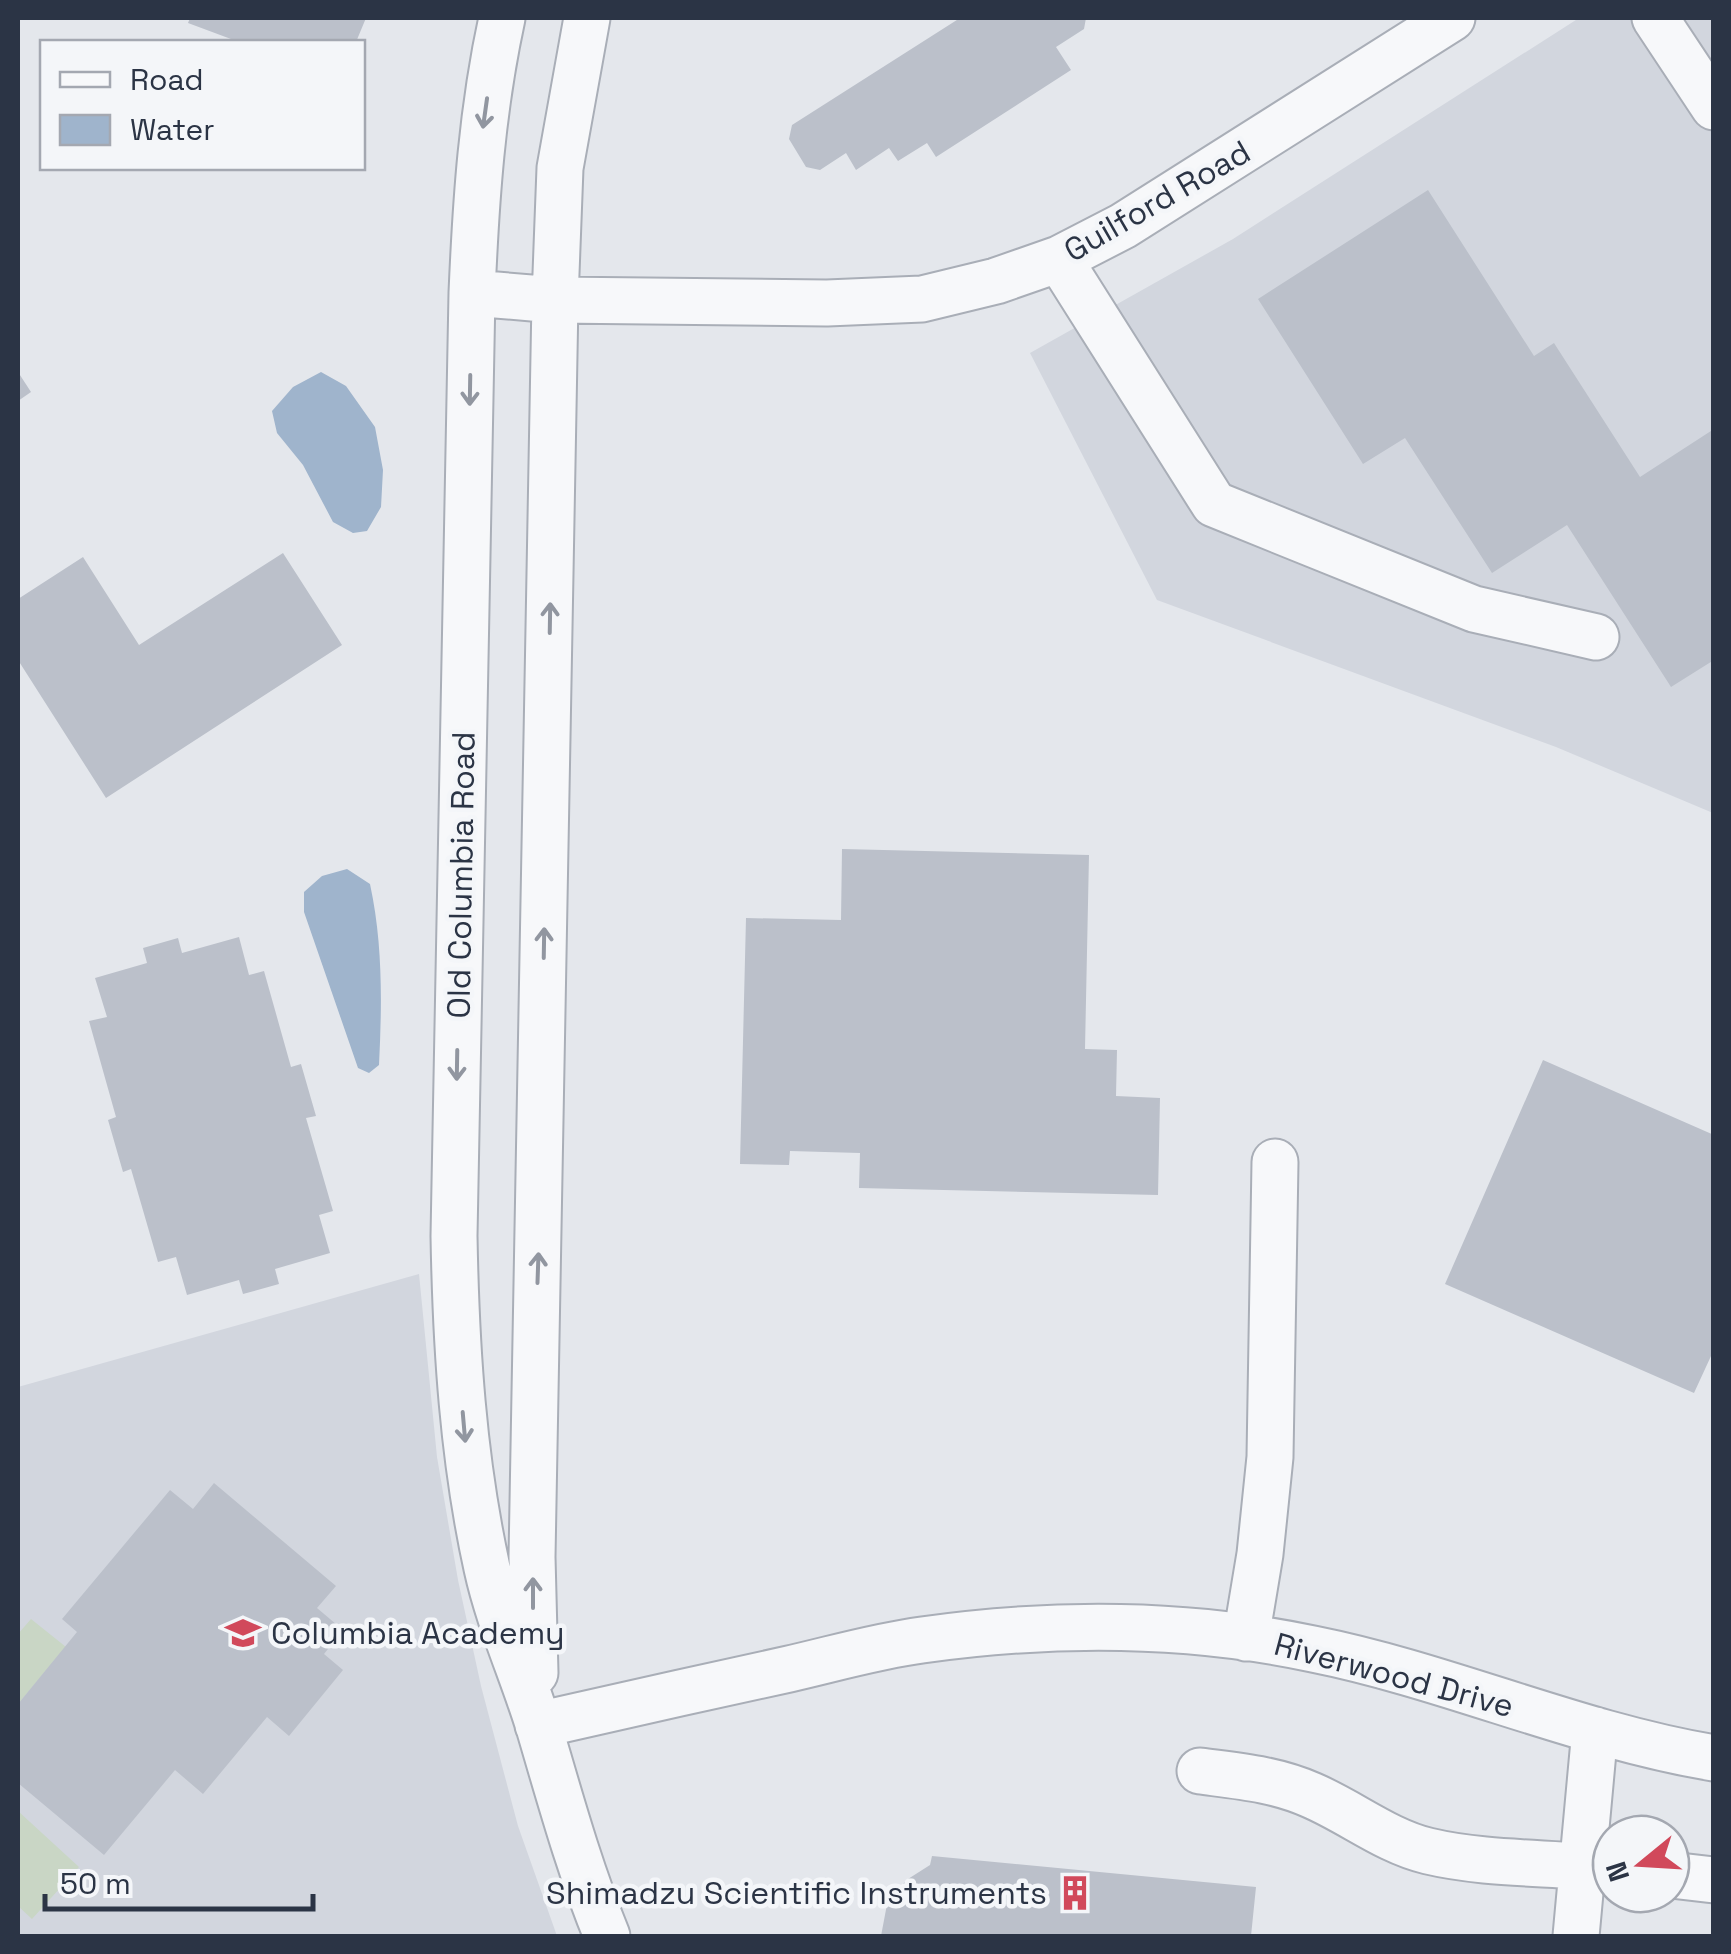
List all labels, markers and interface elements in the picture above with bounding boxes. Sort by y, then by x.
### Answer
legend [40,40,365,170]
text: Road [130,60,204,99]
one-way arrow [475,97,493,129]
text: Water [130,110,215,149]
street label: Guilford Road [1057,132,1257,270]
one-way arrow [460,374,479,406]
one-way arrow [540,602,560,634]
street label: Old Columbia Road [438,731,484,1019]
one-way arrow [535,927,554,959]
one-way arrow [448,1048,467,1080]
one-way arrow [528,1252,547,1284]
one-way arrow [455,1411,474,1443]
one-way arrow [523,1577,542,1609]
place label: Columbia Academy [271,1613,565,1653]
school or university icon: Columbia Academy [224,1614,262,1652]
street label: Riverwood Drive [1270,1624,1518,1726]
north arrow [1591,1814,1691,1914]
scale bar [45,1849,312,1911]
text: N [1597,1857,1637,1886]
text: 50 m [60,1864,131,1903]
place label: Shimadzu Scientific Instruments [546,1873,1047,1913]
building icon: Shimadzu Scientific Instruments [1056,1874,1094,1912]

